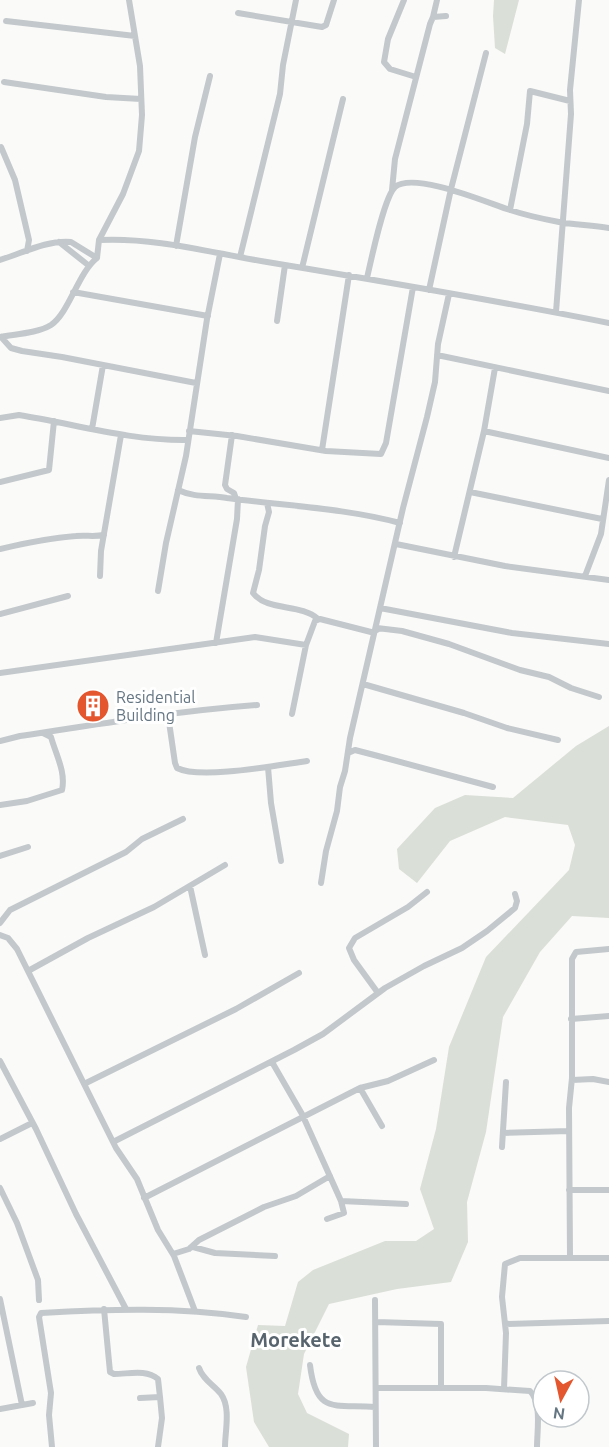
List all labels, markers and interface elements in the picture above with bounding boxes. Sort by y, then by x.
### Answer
building icon: Residential Building [75,688,111,724]
place label: Residential Building [116,688,196,724]
district label: Morekete [250,1328,342,1351]
north arrow [531,1369,591,1429]
text: N [552,1404,566,1424]

